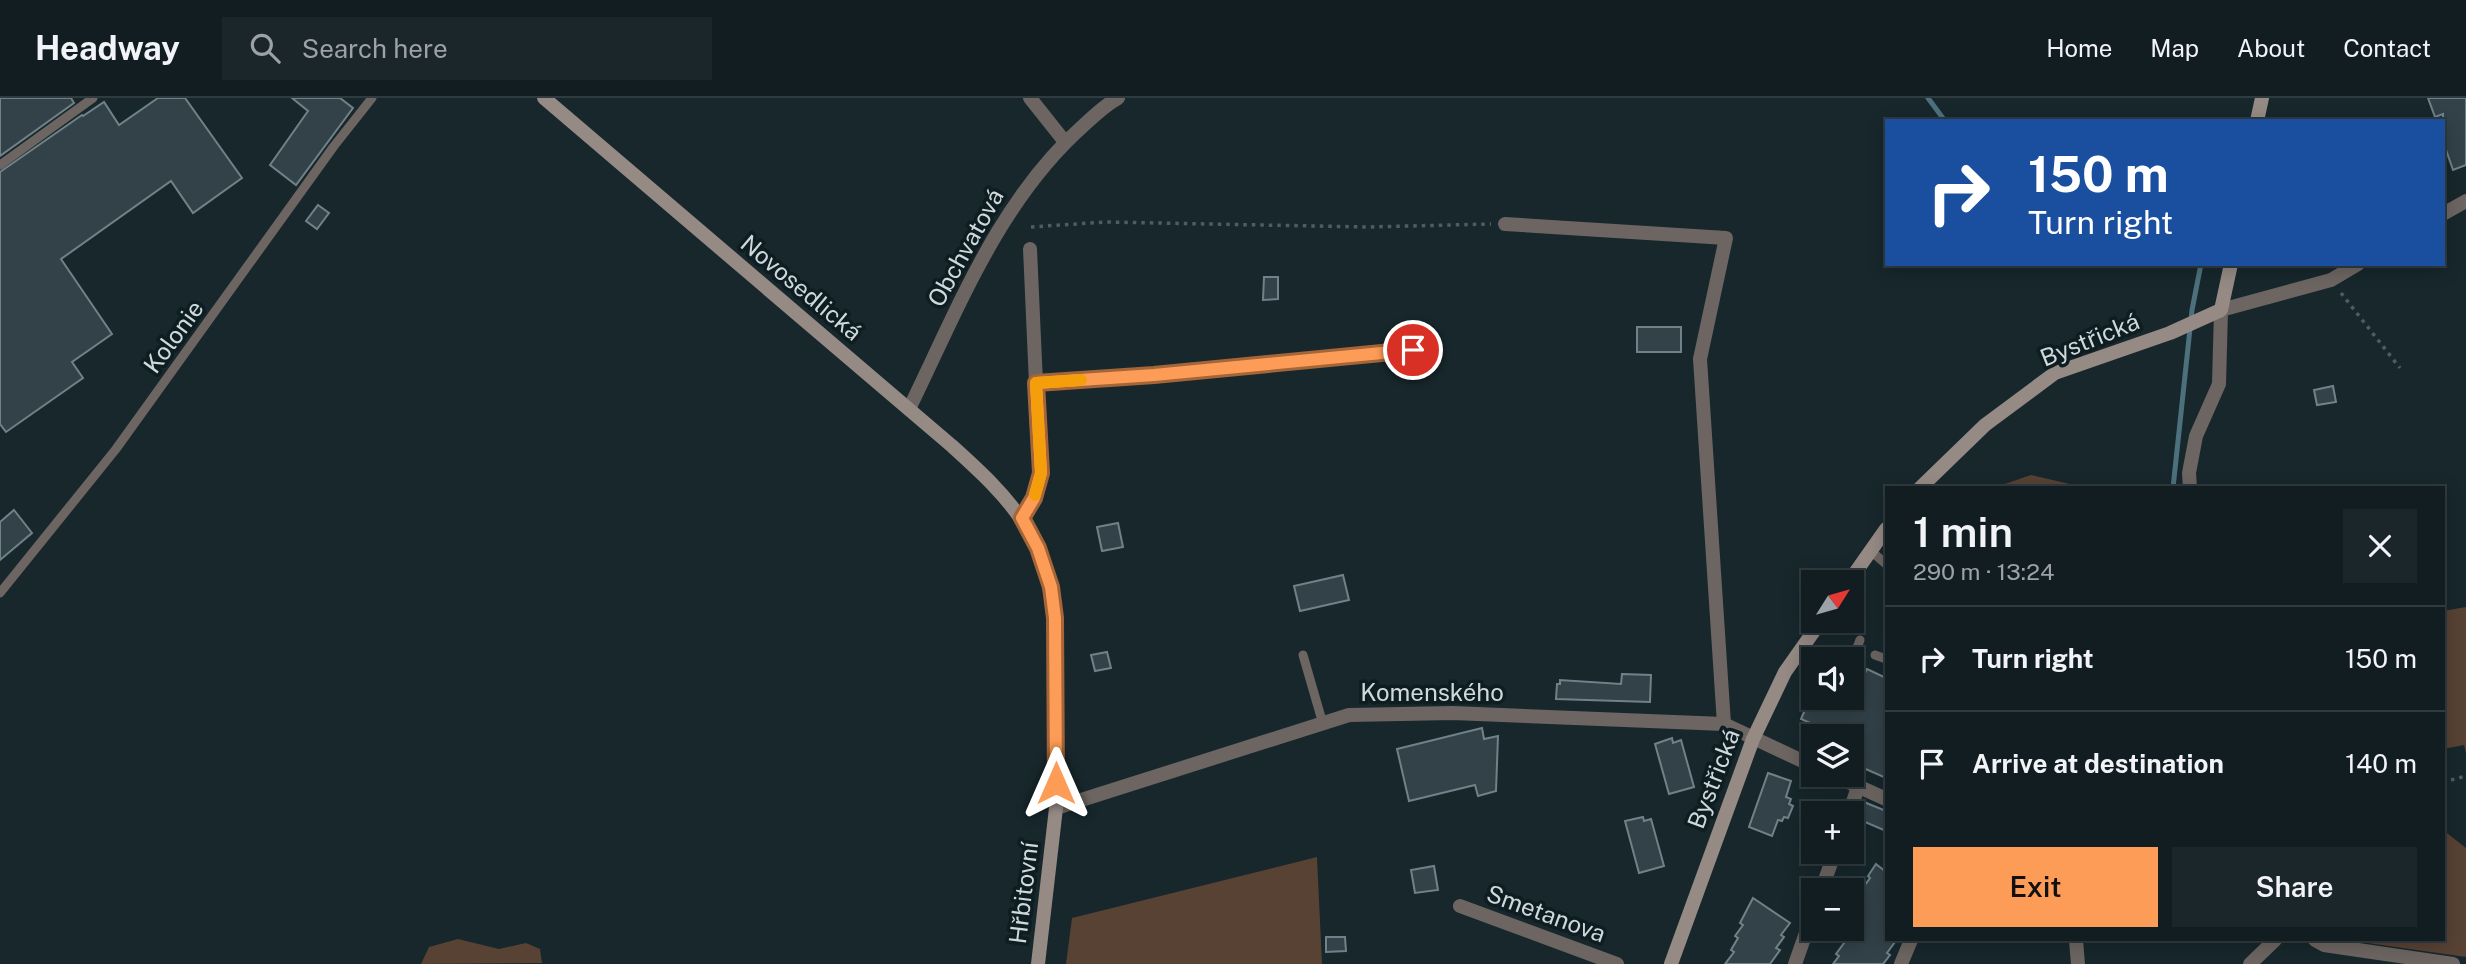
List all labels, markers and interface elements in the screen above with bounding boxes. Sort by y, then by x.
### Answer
search box [222,17,712,80]
text: Headway [35,29,180,67]
icon: search [246,29,284,67]
text: Search here [302,33,448,64]
text: Home [2046,34,2112,62]
text: Map [2150,34,2199,62]
text: About [2237,34,2305,62]
text: Contact [2343,34,2431,62]
text: 150 m [2028,145,2169,203]
icon: right [1913,147,2004,238]
street label: Obchvatová [921,184,1009,311]
text: Turn right [2028,204,2173,241]
street label: Novosedlická [735,229,868,346]
street label: Kolonie [138,295,209,378]
street label: Bystřická [2036,307,2143,372]
pin [1383,320,1443,380]
icon: arrive [1394,331,1432,369]
text: 1 min [1913,507,2013,556]
button: close [2343,509,2417,583]
text: 290 m · 13:24 [1913,558,2054,585]
north arrow [1801,570,1864,634]
map controls [1801,570,1864,941]
icon: right [1913,640,1951,678]
text: Turn right [1972,643,2094,674]
text: 150 m [2345,643,2417,674]
button: sound [1801,647,1864,710]
street label: Komenského [1360,678,1504,706]
button: layers [1801,724,1864,787]
street label: Bystřická [1681,725,1745,832]
icon: arrive [1913,745,1951,783]
position arrow [1019,746,1093,820]
text: Arrive at destination [1972,748,2224,779]
text: 140 m [2345,748,2417,779]
button: + [1801,801,1864,864]
street label: Hřbitovní [1003,839,1043,945]
button: Exit [1913,847,2158,927]
button: Share [2172,847,2417,927]
button: − [1801,878,1864,941]
street label: Smetanova [1483,879,1610,948]

